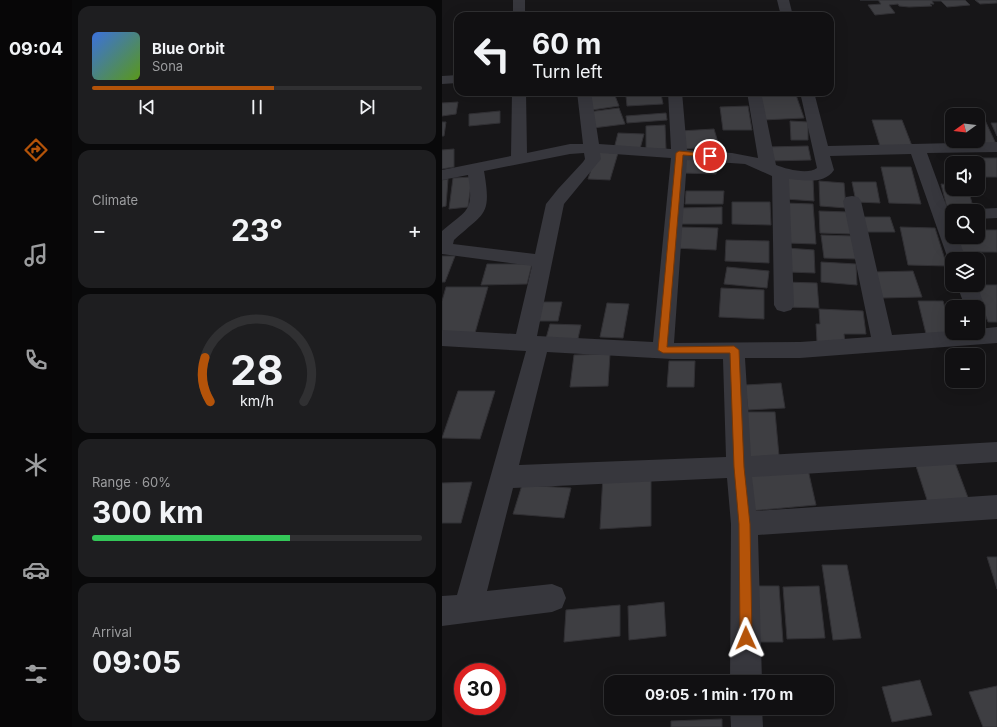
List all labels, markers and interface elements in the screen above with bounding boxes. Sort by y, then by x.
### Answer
text: 60 m [532,27,601,61]
icon: left [466,28,518,80]
text: 09:04 [9,38,63,59]
text: Blue Orbit [152,39,225,58]
text: Sona [152,58,183,74]
text: Turn left [532,61,602,82]
icon: previous [136,96,158,118]
icon: pause [246,96,268,118]
icon: next [356,96,378,118]
north arrow [945,108,985,148]
map controls [945,108,985,388]
icon: directions [22,136,50,164]
pin [693,139,727,173]
icon: arrive [699,145,721,167]
button: sound [945,156,985,196]
text: Climate [92,192,138,208]
button: search [945,204,985,244]
text: 23° [231,212,283,248]
text: − [92,217,107,243]
text: + [407,217,422,243]
icon: music [22,241,50,269]
button: layers [945,252,985,292]
button: + [945,300,985,340]
text: 28 [230,344,284,394]
icon: phone [22,346,50,374]
button: − [945,348,985,388]
text: km/h [240,391,274,408]
icon: climate [22,451,50,479]
text: Range · 60% [92,474,171,490]
text: 300 km [92,494,204,530]
icon: car [22,556,50,584]
position arrow [725,617,767,659]
text: Arrival [92,624,132,640]
text: 09:05 [92,644,181,680]
icon: filters [22,660,50,688]
speed limit sign: 30 [454,663,506,715]
text: 09:05 · 1 min · 170 m [645,685,793,704]

